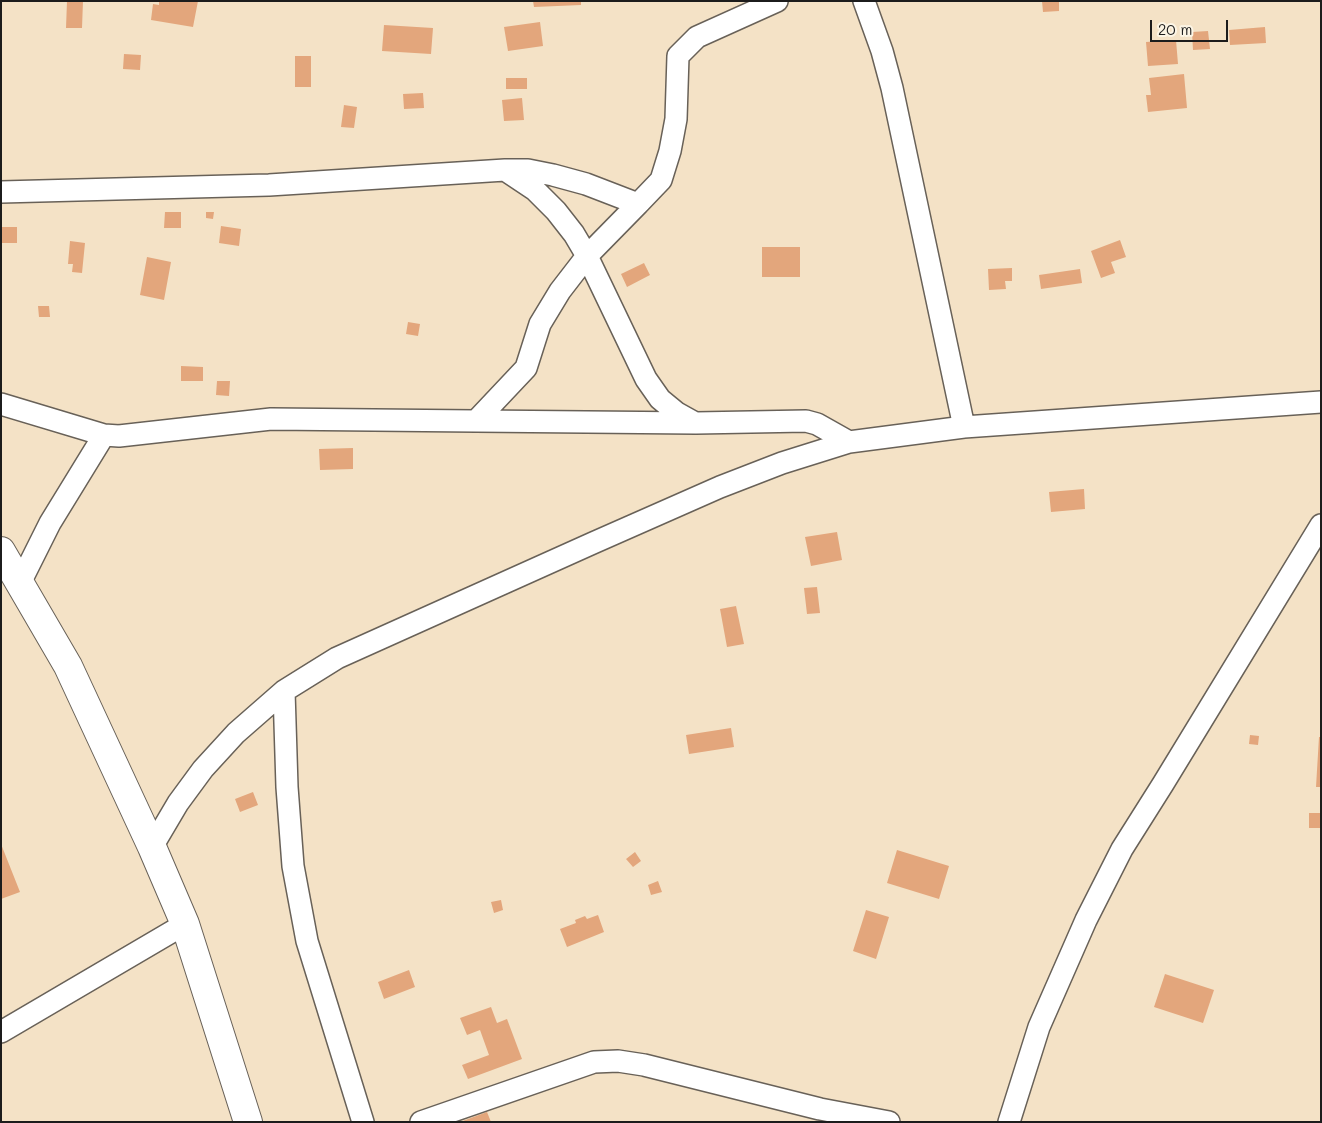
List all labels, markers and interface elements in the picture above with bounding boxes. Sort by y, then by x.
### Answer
scale bar [1152,10,1230,42]
text: 20 m [1158,19,1192,39]

